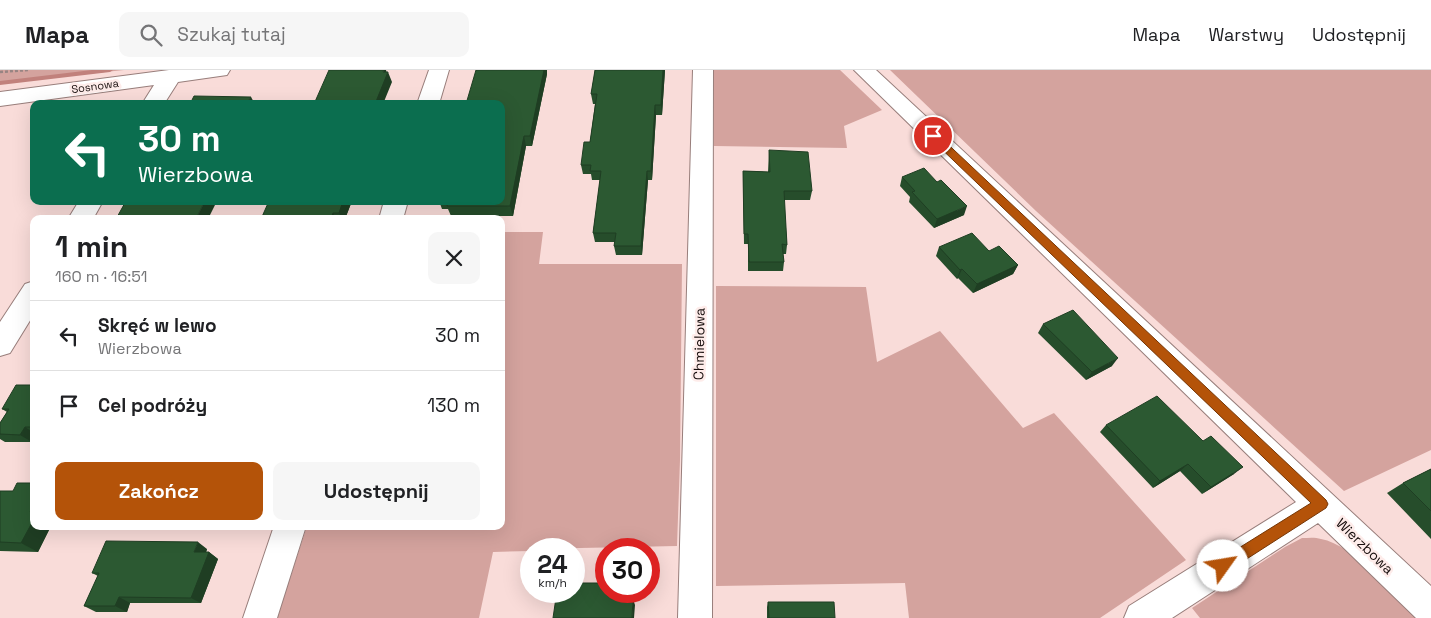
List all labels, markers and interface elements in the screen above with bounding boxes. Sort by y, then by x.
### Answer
search box [119,12,469,57]
text: Mapa [25,19,89,50]
icon: search [137,21,165,49]
text: Szukaj tutaj [177,22,286,47]
text: Mapa [1133,23,1180,46]
text: Warstwy [1208,23,1284,46]
text: Udostępnij [1312,23,1406,46]
street label: Sosnowa [70,76,120,96]
pin [912,115,954,157]
text: 30 m [138,117,221,161]
icon: left [55,120,120,185]
icon: arrive [919,122,947,150]
text: Wierzbowa [138,160,253,188]
text: 1 min [55,227,128,266]
button: close [428,232,480,284]
text: 160 m · 16:51 [55,266,147,287]
street label: Chmielowa [689,308,709,380]
text: Skręć w lewo [98,313,217,338]
icon: left [55,322,83,350]
text: 30 m [435,323,480,348]
text: Wierzbowa [98,338,182,359]
icon: arrive [55,392,83,420]
text: Cel podróży [98,393,207,418]
text: 130 m [427,393,480,418]
button: Zakończ [55,462,263,520]
button: Udostępnij [273,462,480,520]
street label: Wierzbowa [1332,514,1398,578]
speed limit sign: 30 [595,538,660,603]
position arrow [1196,539,1248,591]
text: 24 [537,548,568,580]
text: km/h [538,575,567,591]

